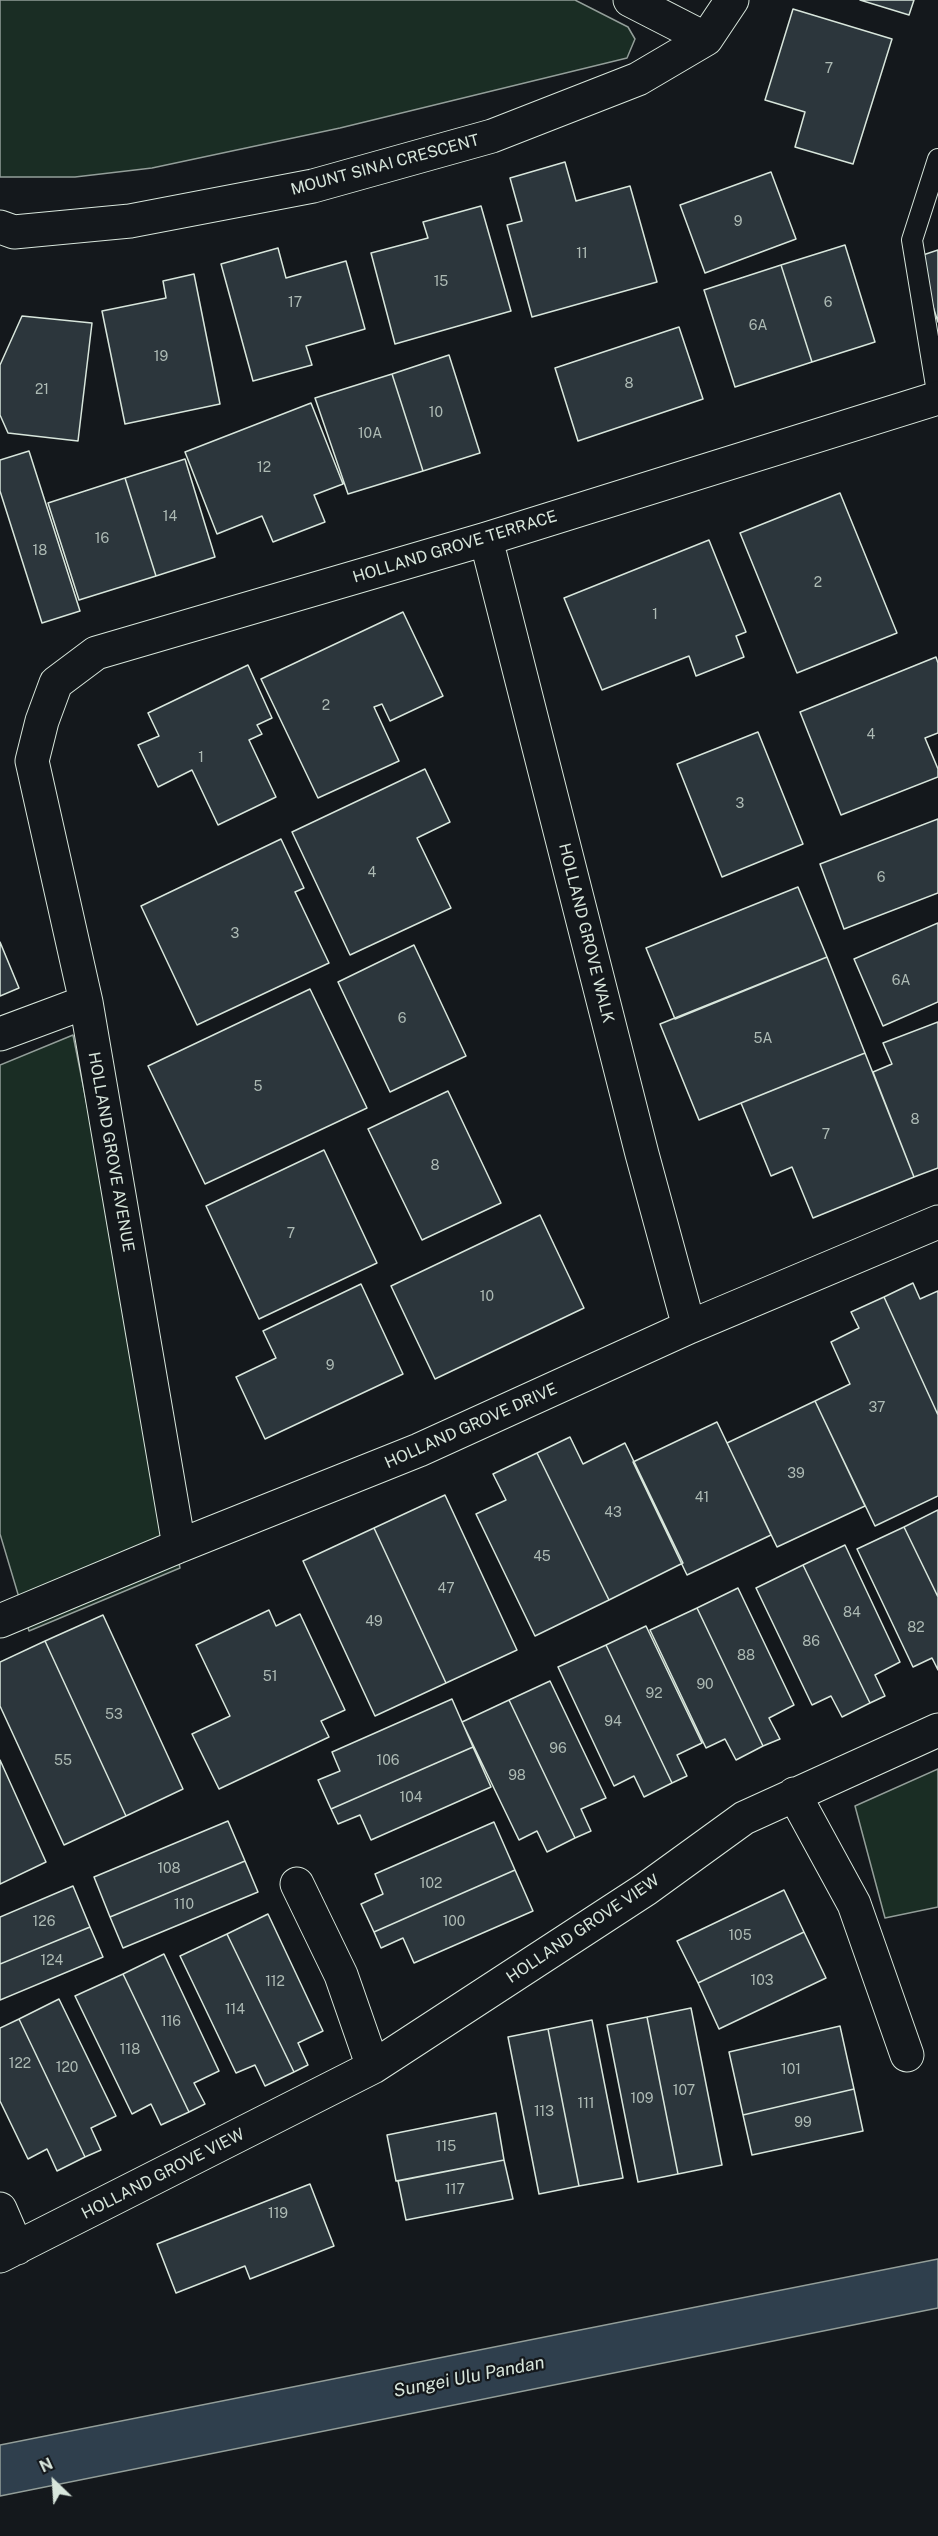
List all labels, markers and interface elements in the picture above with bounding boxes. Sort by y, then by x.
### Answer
house number: 7 [825,61,833,77]
street label: MOUNT SINAI CRESCENT [289,131,481,199]
house number: 9 [734,214,742,230]
house number: 11 [576,246,588,262]
house number: 15 [434,274,448,290]
house number: 17 [288,295,302,311]
house number: 6 [824,295,832,311]
house number: 6A [749,318,767,334]
house number: 19 [154,349,168,365]
house number: 8 [624,376,634,392]
house number: 21 [35,382,49,398]
house number: 10 [429,405,443,421]
house number: 10A [358,426,382,442]
house number: 12 [257,460,271,476]
street label: HOLLAND GROVE TERRACE [351,507,559,587]
house number: 14 [163,509,177,525]
house number: 16 [95,531,109,547]
house number: 18 [33,543,47,559]
house number: 2 [814,575,822,591]
house number: 1 [652,607,658,623]
house number: 2 [322,698,330,714]
house number: 4 [867,727,875,743]
house number: 1 [198,750,204,766]
house number: 3 [736,796,744,812]
street label: HOLLAND GROVE WALK [554,841,618,1025]
house number: 4 [368,865,376,881]
house number: 6 [877,870,885,886]
house number: 3 [231,926,239,942]
house number: 6A [892,973,910,989]
house number: 6 [398,1011,406,1027]
house number: 5A [754,1031,772,1047]
street label: HOLLAND GROVE AVENUE [84,1050,138,1254]
house number: 5 [254,1079,262,1095]
house number: 8 [910,1112,920,1128]
house number: 7 [822,1127,830,1143]
house number: 8 [430,1158,440,1174]
house number: 7 [287,1226,295,1242]
house number: 10 [480,1289,494,1305]
house number: 9 [326,1358,334,1374]
street label: HOLLAND GROVE DRIVE [382,1379,560,1473]
house number: 37 [869,1400,885,1416]
house number: 39 [787,1466,805,1482]
house number: 41 [695,1490,709,1506]
house number: 43 [604,1505,622,1521]
house number: 45 [533,1549,551,1565]
house number: 47 [437,1581,455,1597]
house number: 84 [843,1605,861,1621]
house number: 49 [365,1614,383,1630]
house number: 82 [907,1620,925,1636]
house number: 86 [802,1634,820,1650]
house number: 88 [737,1648,755,1664]
house number: 51 [263,1669,277,1685]
house number: 90 [696,1677,714,1693]
house number: 92 [645,1686,663,1702]
house number: 53 [105,1707,123,1723]
house number: 94 [604,1714,622,1730]
house number: 96 [549,1741,567,1757]
house number: 55 [54,1753,72,1769]
house number: 106 [377,1753,399,1769]
house number: 98 [508,1768,526,1784]
house number: 104 [399,1790,423,1806]
house number: 108 [157,1861,181,1877]
street label: HOLLAND GROVE VIEW [503,1871,663,1987]
house number: 102 [420,1876,442,1892]
house number: 110 [174,1897,194,1913]
house number: 126 [33,1914,55,1930]
house number: 100 [443,1914,465,1930]
house number: 105 [728,1928,752,1944]
house number: 124 [41,1953,63,1969]
house number: 103 [751,1973,773,1989]
house number: 112 [265,1974,285,1990]
house number: 114 [225,2002,245,2018]
house number: 116 [161,2014,181,2030]
house number: 118 [120,2042,140,2058]
house number: 122 [9,2056,31,2072]
house number: 120 [56,2060,78,2076]
house number: 101 [781,2062,801,2078]
house number: 107 [673,2083,695,2099]
house number: 109 [631,2091,653,2107]
house number: 111 [577,2096,595,2112]
house number: 113 [534,2104,554,2120]
house number: 99 [794,2115,812,2131]
street label: HOLLAND GROVE VIEW [78,2125,248,2223]
house number: 115 [436,2139,456,2155]
house number: 117 [445,2182,465,2198]
house number: 119 [268,2206,288,2222]
water label: Sungei Ulu Pandan [392,2352,546,2402]
north arrow [24,2452,84,2512]
text: N [36,2454,56,2476]

